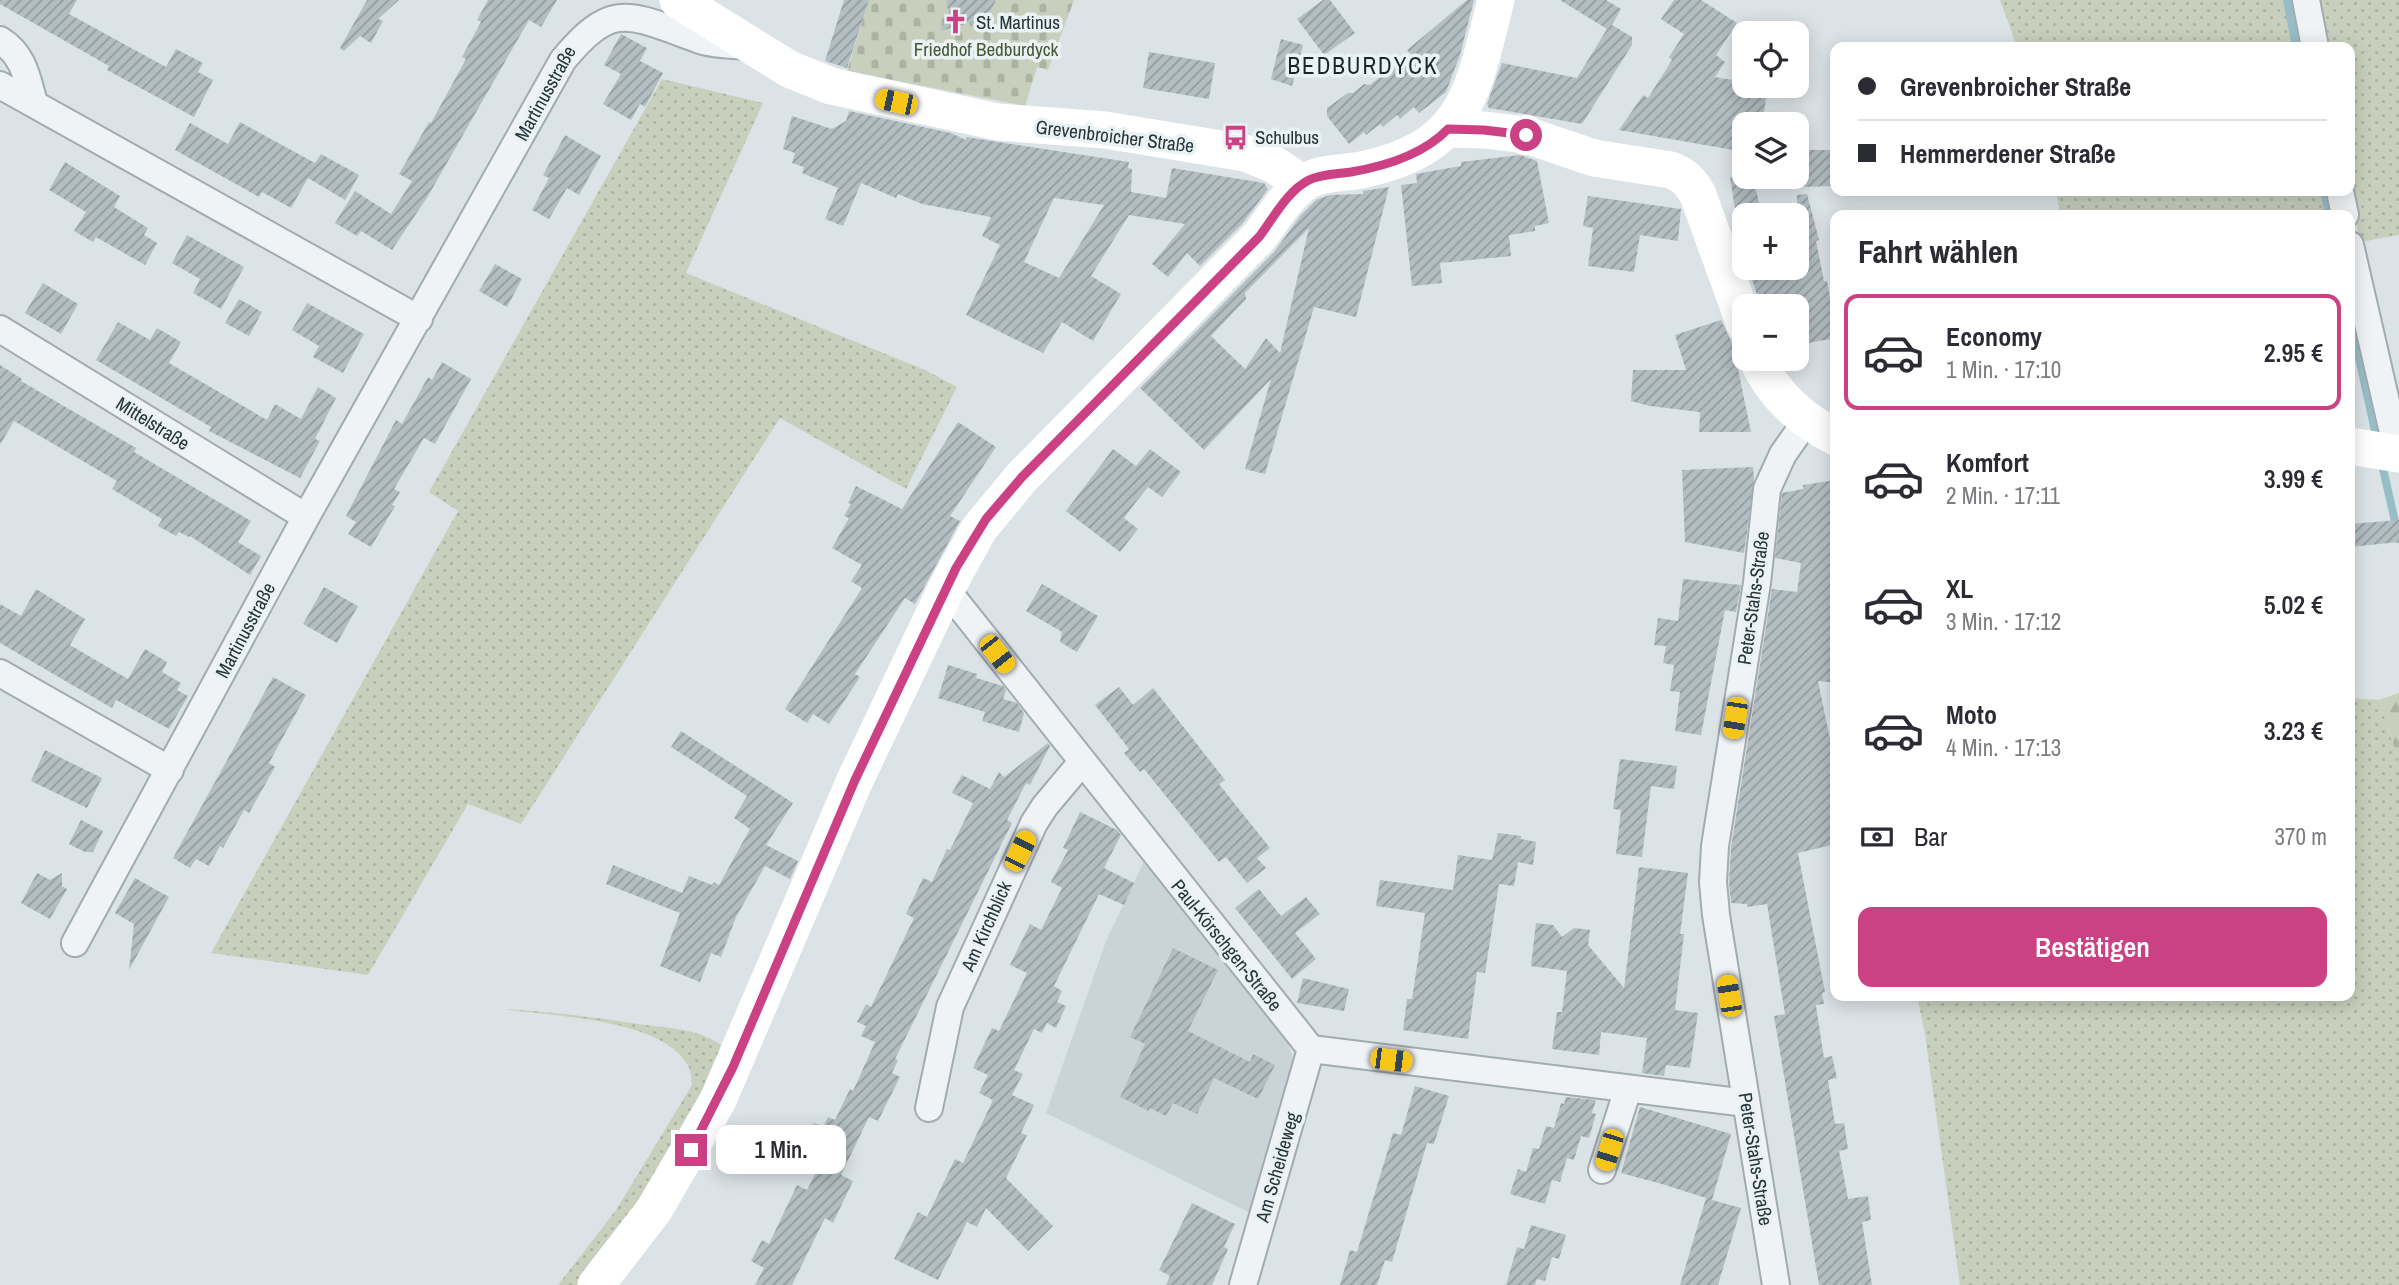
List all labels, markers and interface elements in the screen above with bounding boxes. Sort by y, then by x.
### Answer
church icon: St. Martinus [942,8,970,36]
place label: St. Martinus [976,9,1060,35]
map controls [1732,21,1809,371]
button: locate [1732,21,1809,98]
park label: Friedhof Bedburdyck [914,36,1059,62]
street label: Martinusstraße [508,41,582,145]
district label: BEDBURDYCK [1288,50,1439,81]
text: Grevenbroicher Straße [1900,69,2131,104]
car [874,87,919,117]
button: layers [1732,112,1809,189]
street label: Grevenbroicher Straße [1034,113,1196,159]
route start [1510,119,1542,151]
bus stop icon: Schulbus [1221,123,1249,151]
place label: Schulbus [1255,124,1319,150]
text: Hemmerdener Straße [1900,136,2116,171]
button: + [1732,203,1809,280]
text: Fahrt wählen [1858,230,2019,273]
button: − [1732,294,1809,371]
text: Economy [1946,319,2042,354]
icon: car [1862,321,1925,384]
text: 2.95 € [2264,335,2323,370]
text: 1 Min. · 17:10 [1946,354,2061,385]
street label: Mittelstraße [111,390,195,456]
text: Komfort [1946,445,2029,480]
icon: car [1862,447,1925,510]
text: 3.99 € [2264,461,2323,496]
text: 2 Min. · 17:11 [1946,480,2060,511]
street label: Peter-Stahs-Straße [1731,530,1775,666]
text: XL [1946,571,1973,606]
icon: car [1862,573,1925,636]
street label: Martinusstraße [209,578,281,682]
text: 5.02 € [2264,587,2323,622]
text: 3 Min. · 17:12 [1946,606,2061,637]
car [976,631,1019,677]
car [1722,696,1749,740]
text: Moto [1946,697,1997,732]
icon: car [1862,699,1925,762]
text: 3.23 € [2264,713,2323,748]
text: 4 Min. · 17:13 [1946,732,2061,763]
icon: cash [1858,818,1896,856]
text: Bar [1914,819,1947,854]
text: 370 m [2275,821,2327,852]
car [1002,828,1039,874]
street label: Paul-Körschgen-Straße [1166,874,1288,1016]
street label: Am Kirchblick [954,877,1018,976]
button: Bestätigen [1858,907,2327,987]
car [1716,974,1743,1018]
car [1369,1047,1414,1073]
street label: Peter-Stahs-Straße [1733,1091,1779,1227]
street label: Am Scheideweg [1249,1109,1305,1226]
callout: 1 Min. [716,1126,845,1174]
car [1593,1127,1626,1173]
route end [675,1134,707,1166]
text: 1 Min. [754,1134,808,1165]

